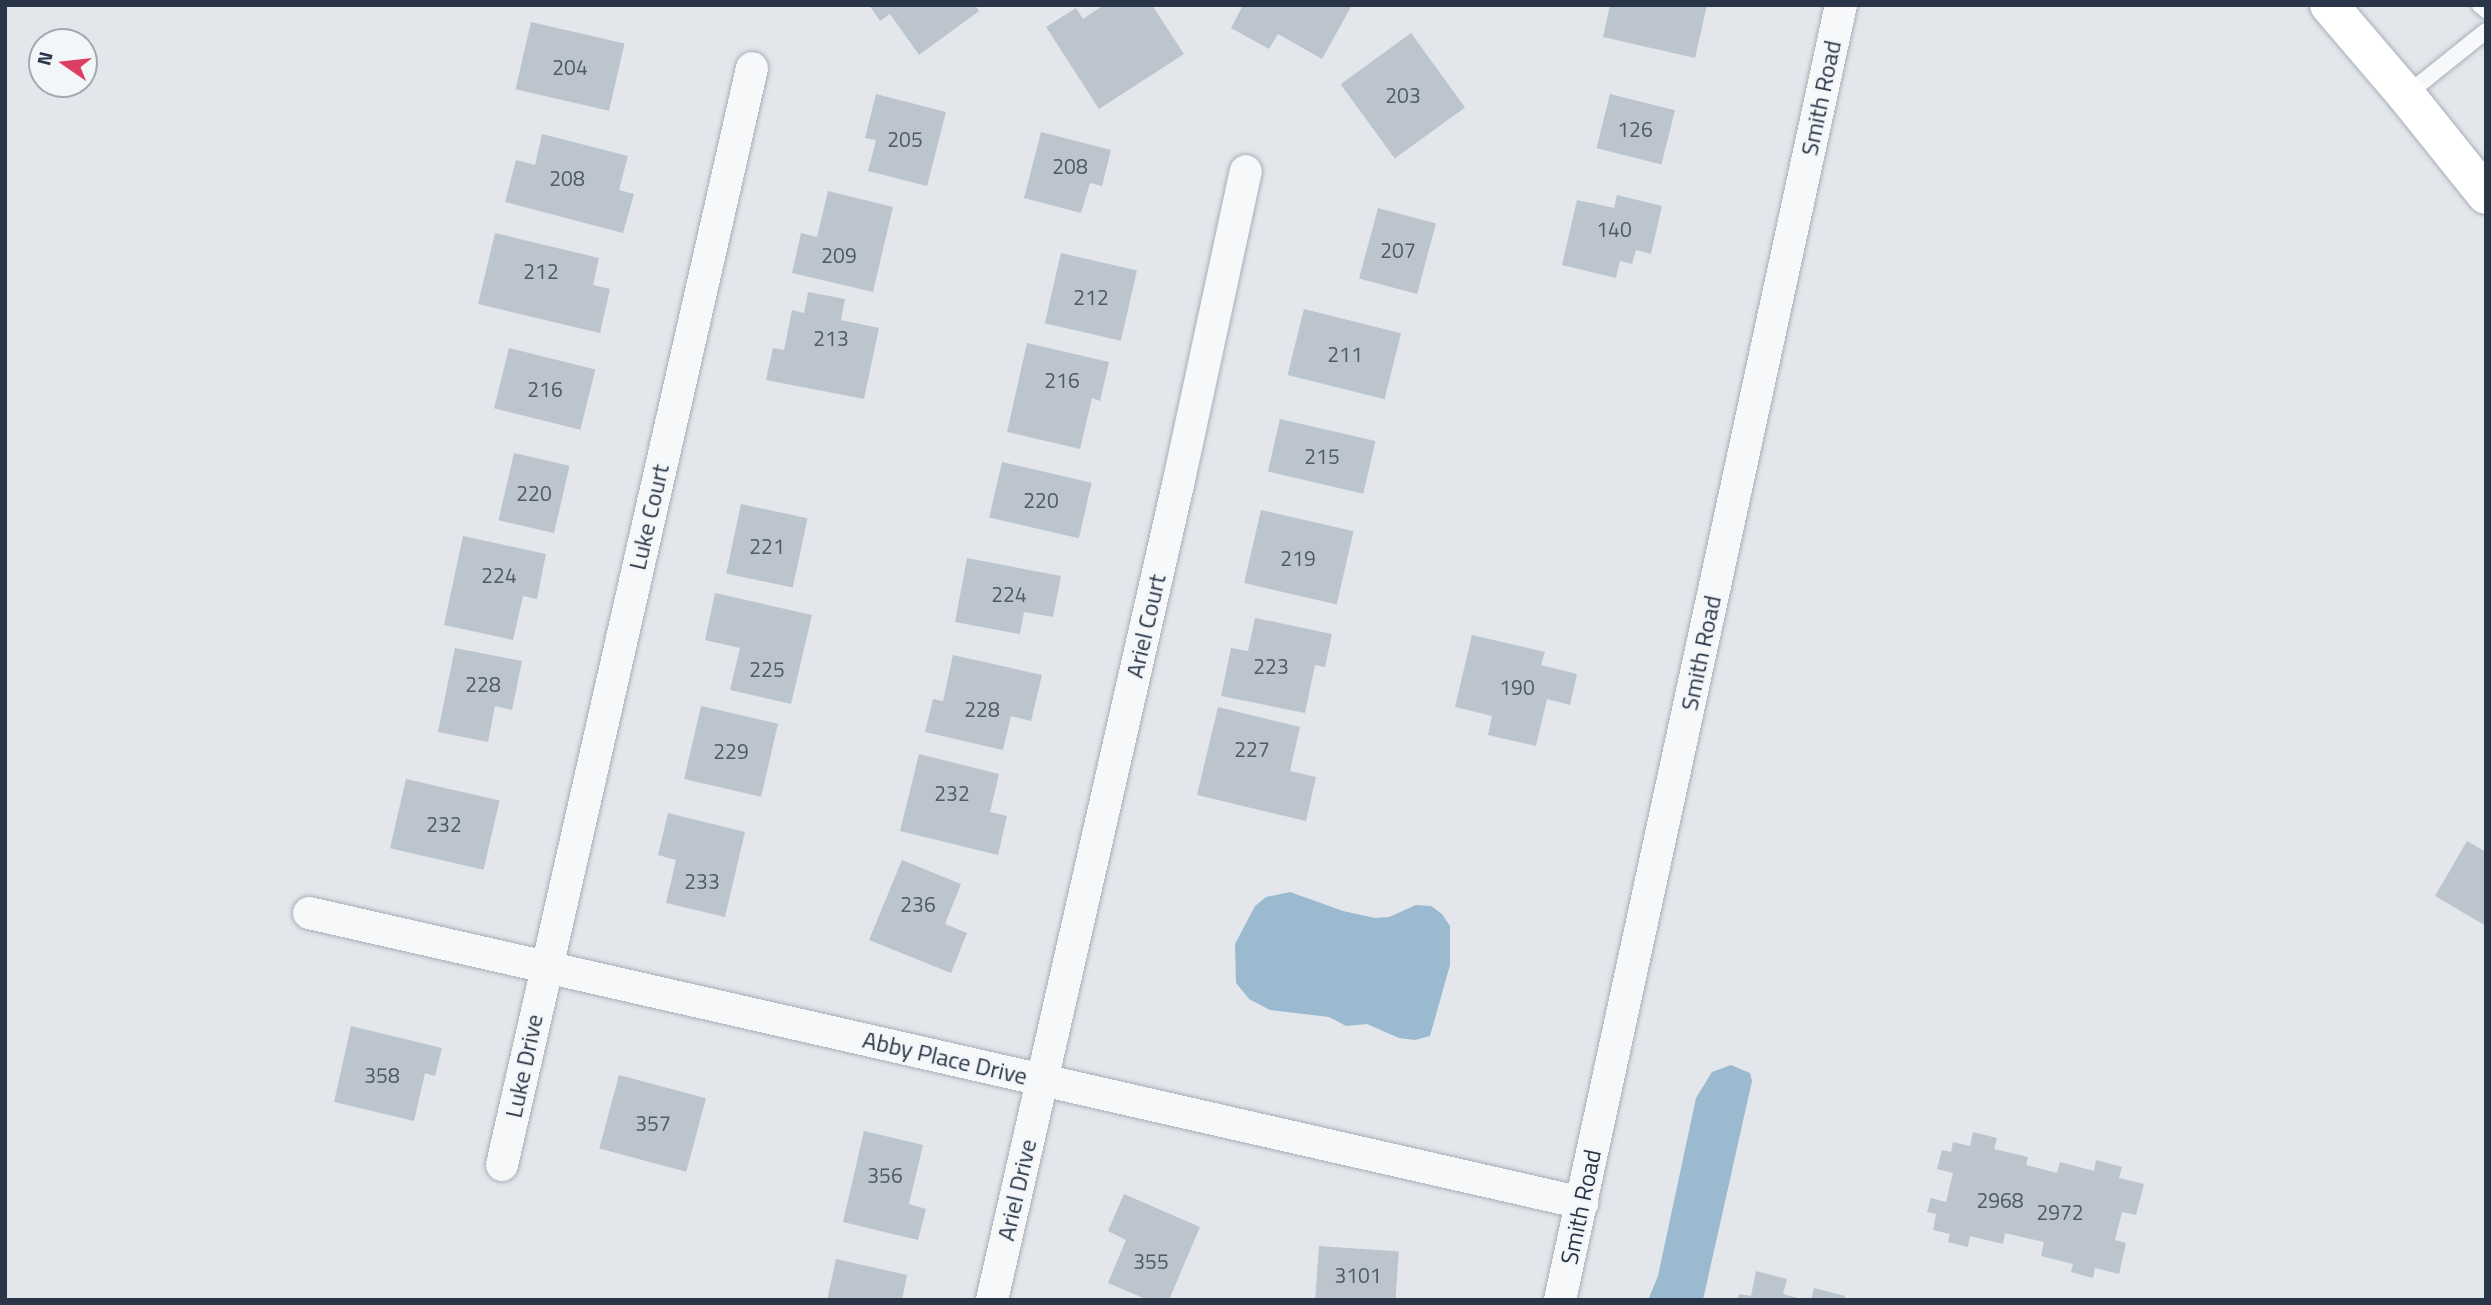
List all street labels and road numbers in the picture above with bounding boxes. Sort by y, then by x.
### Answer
street label: Smith Road [1795,38,1847,158]
street label: Luke Court [623,461,675,573]
street label: Ariel Court [1120,571,1172,681]
street label: Smith Road [1675,593,1727,713]
street label: Luke Drive [499,1012,549,1120]
street label: Abby Place Drive [860,1025,1030,1091]
street label: Ariel Drive [991,1136,1043,1244]
street label: Smith Road [1555,1147,1607,1267]

